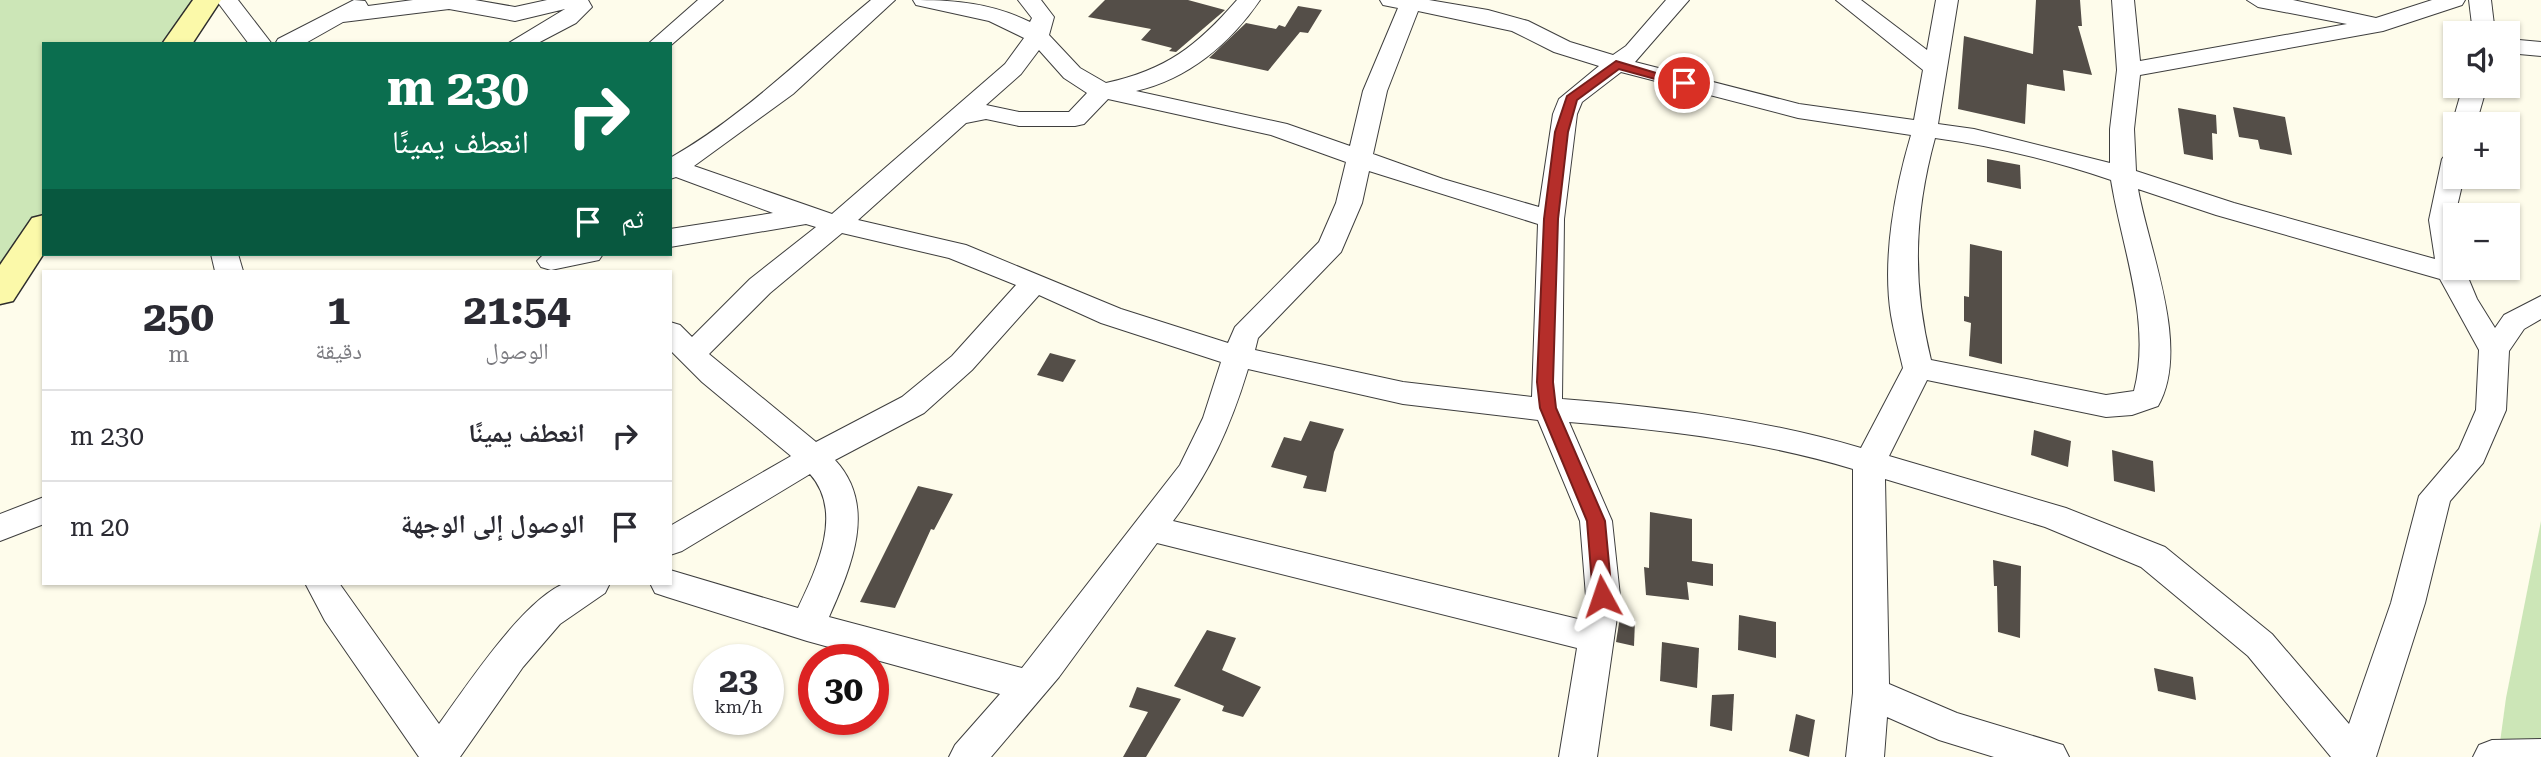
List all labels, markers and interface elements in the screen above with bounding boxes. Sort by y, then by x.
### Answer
map controls [2443,21,2520,280]
button: sound [2443,21,2520,98]
pin [1654,53,1714,113]
text: 230 m [387,60,529,117]
icon: arrive [1665,64,1703,102]
icon: right [553,70,644,161]
button: + [2443,112,2520,189]
text: انعطف يمينًا [392,123,529,161]
icon: arrive [569,203,607,241]
button: − [2443,203,2520,280]
text: ثم [621,204,644,234]
text: 1 [327,285,350,334]
text: 21:54 [463,285,571,334]
text: 250 [143,292,214,341]
text: دقيقة [315,338,362,365]
text: الوصول [485,338,549,365]
text: m [168,341,189,368]
icon: right [606,417,644,455]
text: انعطف يمينًا [468,418,585,448]
text: 230 m [70,421,144,451]
icon: arrive [606,508,644,546]
text: الوصول إلى الوجهة [401,509,585,539]
text: 20 m [70,512,129,542]
position arrow [1565,559,1639,633]
speed limit sign: 30 [798,644,889,735]
text: 23 [719,660,758,701]
text: km/h [714,696,763,717]

